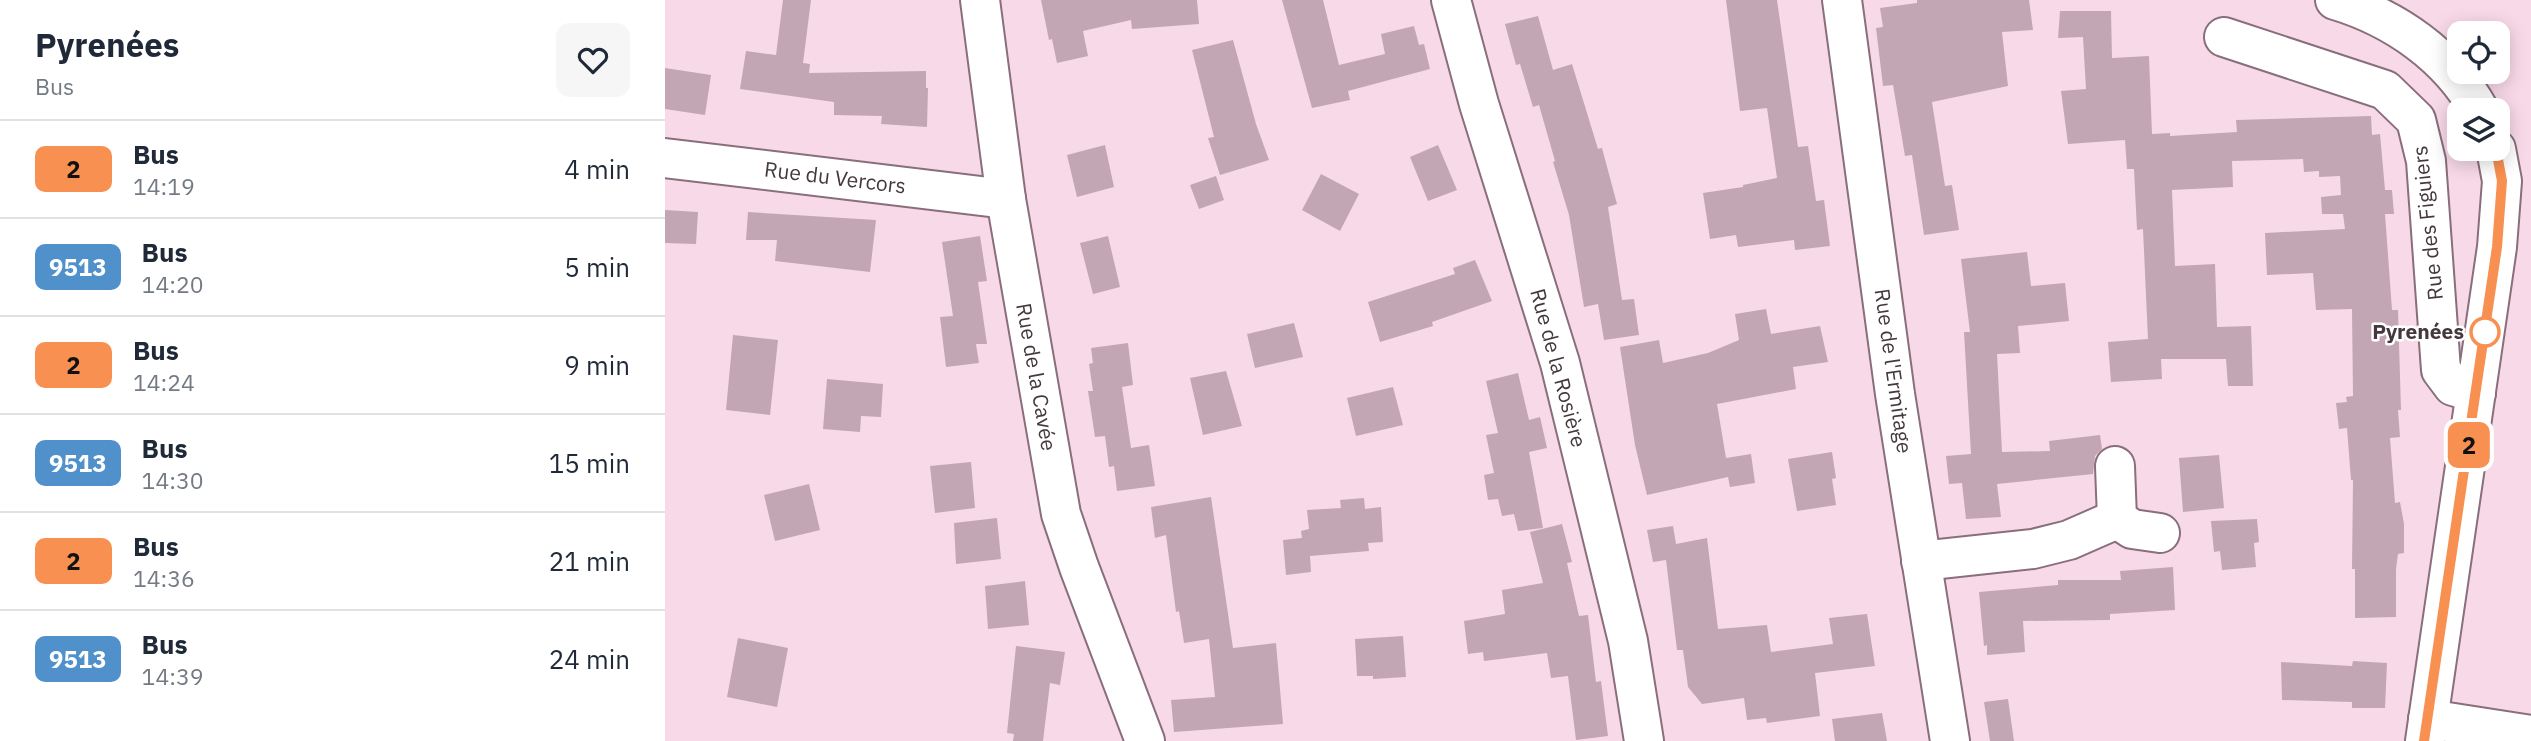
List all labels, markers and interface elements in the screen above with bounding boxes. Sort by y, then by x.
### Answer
map controls [2447,21,2510,161]
button: locate [2447,21,2510,84]
text: Pyrenées [35,23,179,66]
button: heart [556,23,630,97]
text: Bus [35,71,74,101]
button: layers [2447,98,2510,161]
text: Bus [133,137,179,171]
street label: Rue des Figuiers [2405,144,2449,302]
text: 4 min [564,152,630,186]
text: 2 [66,153,81,185]
street label: Rue du Vercors [763,154,907,200]
text: 14:19 [133,171,195,201]
text: Bus [142,235,188,269]
text: 5 min [564,250,630,284]
text: 9513 [49,251,107,283]
text: 14:20 [142,269,204,299]
street label: Rue de la Rosière [1524,285,1594,450]
street label: Rue de l'Ermitage [1869,287,1919,455]
street label: Rue de la Cavée [1010,301,1064,453]
place label: Pyrenées [2372,317,2464,345]
marker: Pyrenées [2470,317,2500,347]
text: Bus [133,333,179,367]
text: 9 min [564,348,630,382]
text: 2 [66,349,81,381]
text: 14:24 [133,367,195,397]
line badge: 2 [2446,422,2492,468]
text: 2 [2462,429,2476,461]
text: Bus [142,431,188,465]
text: 15 min [549,446,630,480]
text: 9513 [49,447,107,479]
text: 14:30 [142,465,204,495]
text: Bus [133,529,179,563]
text: 21 min [549,544,630,578]
text: 2 [66,545,81,577]
text: 14:36 [133,563,195,593]
text: Bus [142,627,188,661]
text: 24 min [549,642,630,676]
text: 9513 [49,643,107,675]
text: 14:39 [142,661,204,691]

